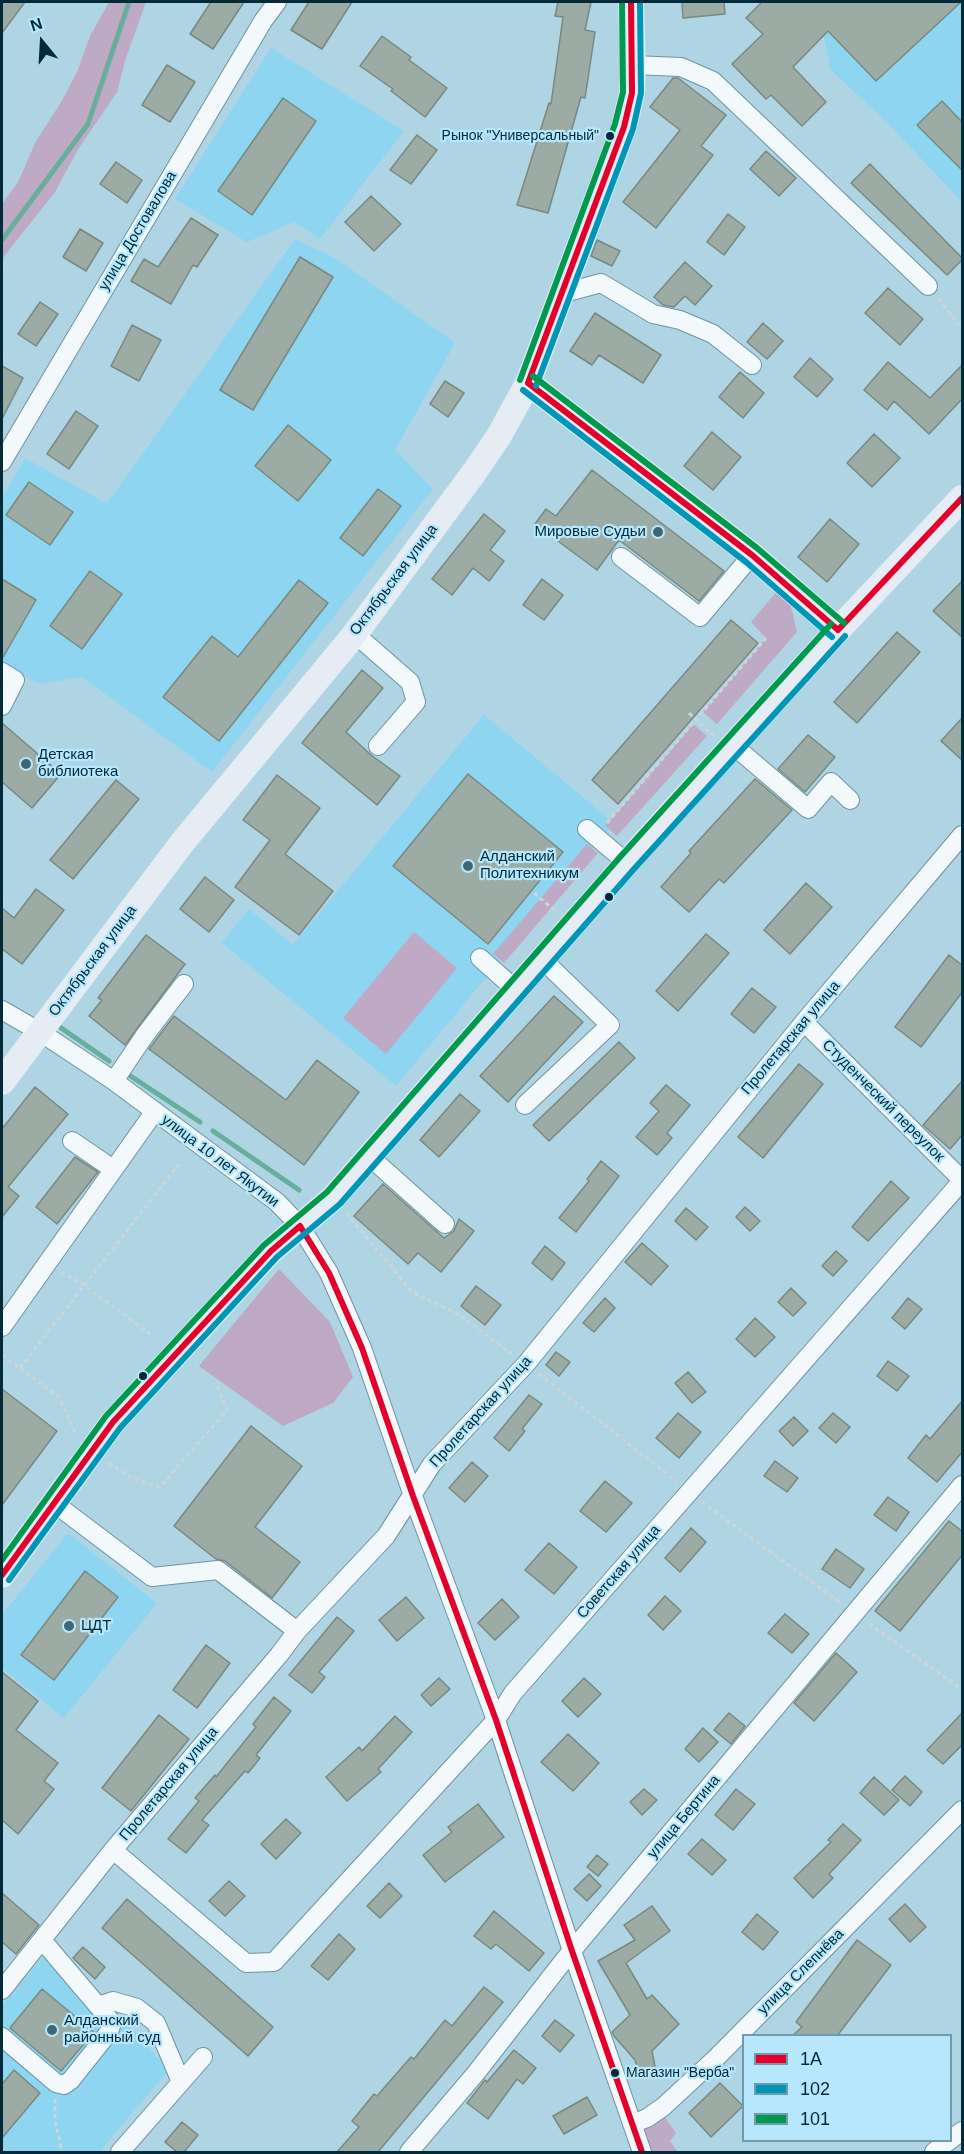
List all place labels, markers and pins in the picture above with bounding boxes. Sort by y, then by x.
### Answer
place label: Рынок "Универсальный" [442,128,599,144]
marker: Рынок "Универсальный" [604,130,616,142]
place label: Мировые Судьи [534,523,646,541]
marker: Мировые Судьи [651,525,665,539]
place label: Детская библиотека [38,746,118,781]
marker: Детская библиотека [19,757,33,771]
place label: Алданский Политехникум [480,848,579,883]
marker: Алданский Политехникум [461,859,475,873]
unlabelled marker [603,891,615,903]
unlabelled marker [137,1370,149,1382]
place label: ЦДТ [81,1617,111,1635]
marker: ЦДТ [62,1619,76,1633]
place label: Алданский районный суд [64,2012,161,2047]
marker: Алданский районный суд [45,2023,59,2037]
place label: Магазин "Верба" [626,2065,734,2081]
marker: Магазин "Верба" [609,2067,621,2079]

